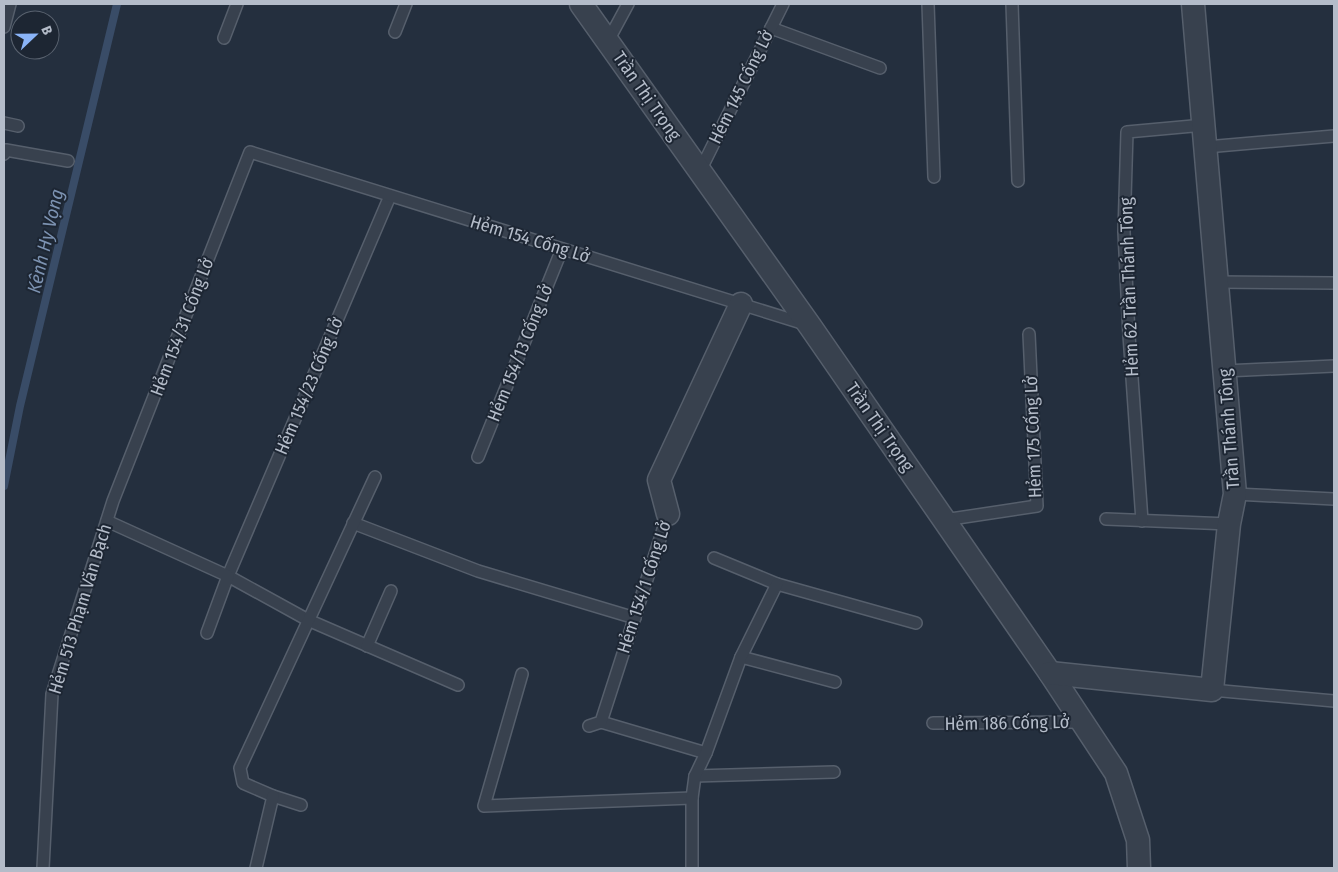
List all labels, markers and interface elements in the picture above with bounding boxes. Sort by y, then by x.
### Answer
north arrow [10,10,60,60]
text: B [37,24,56,37]
street label: Hẻm 145 Cống Lở [704,26,778,147]
street label: Trần Thị Trọng [608,47,686,145]
water label: Kênh Hy Vọng [22,187,69,295]
street label: Hẻm 62 Trần Thánh Tông [1115,196,1143,377]
street label: Hẻm 154 Cống Lở [468,210,593,268]
street label: Hẻm 154/31 Cống Lở [146,255,219,399]
street label: Hẻm 154/13 Cống Lở [482,281,558,425]
street label: Hẻm 154/23 Cống Lở [270,314,348,458]
street label: Trần Thánh Tông [1214,368,1244,490]
street label: Hẻm 175 Cống Lở [1020,375,1046,498]
street label: Trần Thị Trọng [841,378,919,476]
street label: Hẻm 154/1 Cống Lở [612,518,676,656]
street label: Hẻm 513 Phạm Văn Bạch [44,521,116,697]
street label: Hẻm 186 Cống Lở [944,711,1070,735]

